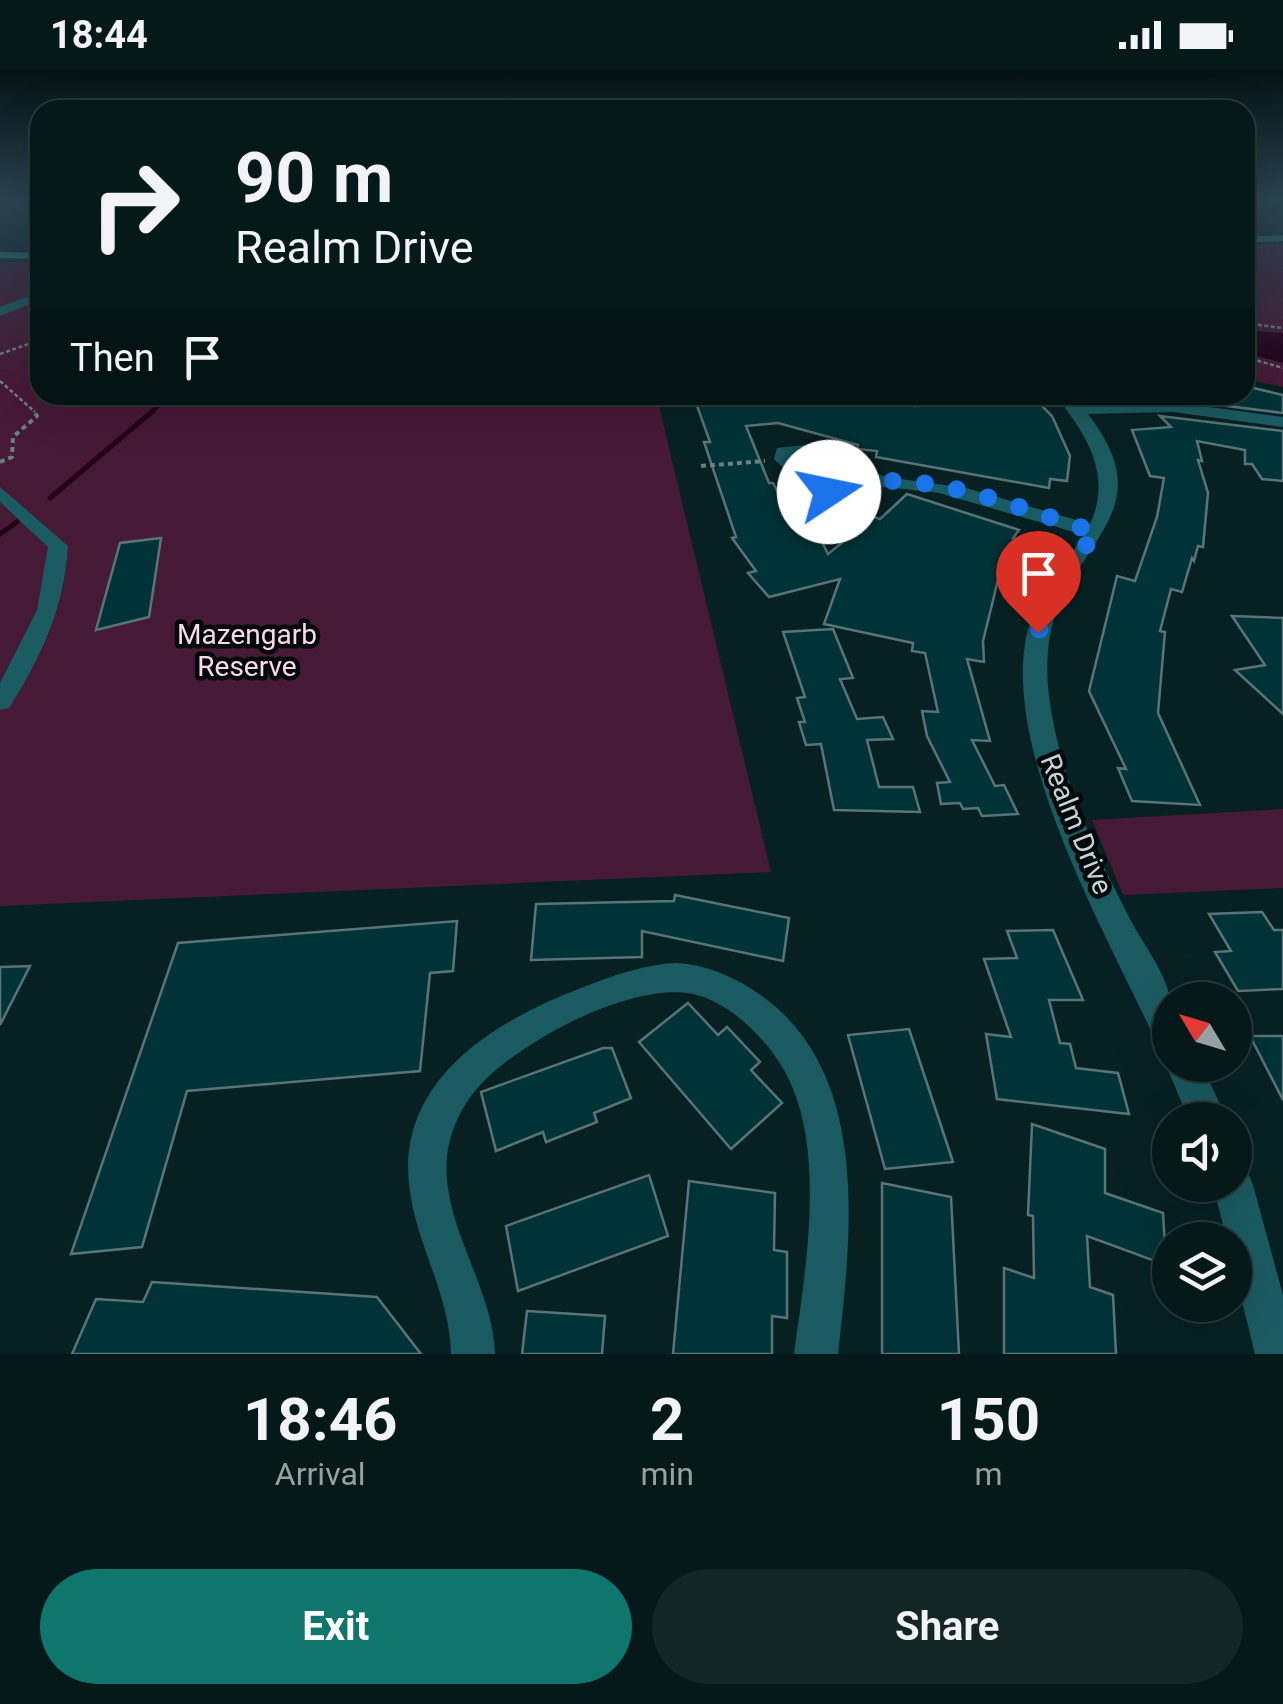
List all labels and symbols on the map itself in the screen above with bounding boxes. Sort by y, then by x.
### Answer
position arrow [777,440,881,544]
pin [996,531,1081,634]
park label: Mazengarb Reserve [177,618,317,683]
street label: Realm Drive [1033,749,1120,899]
north arrow [1152,982,1252,1082]

